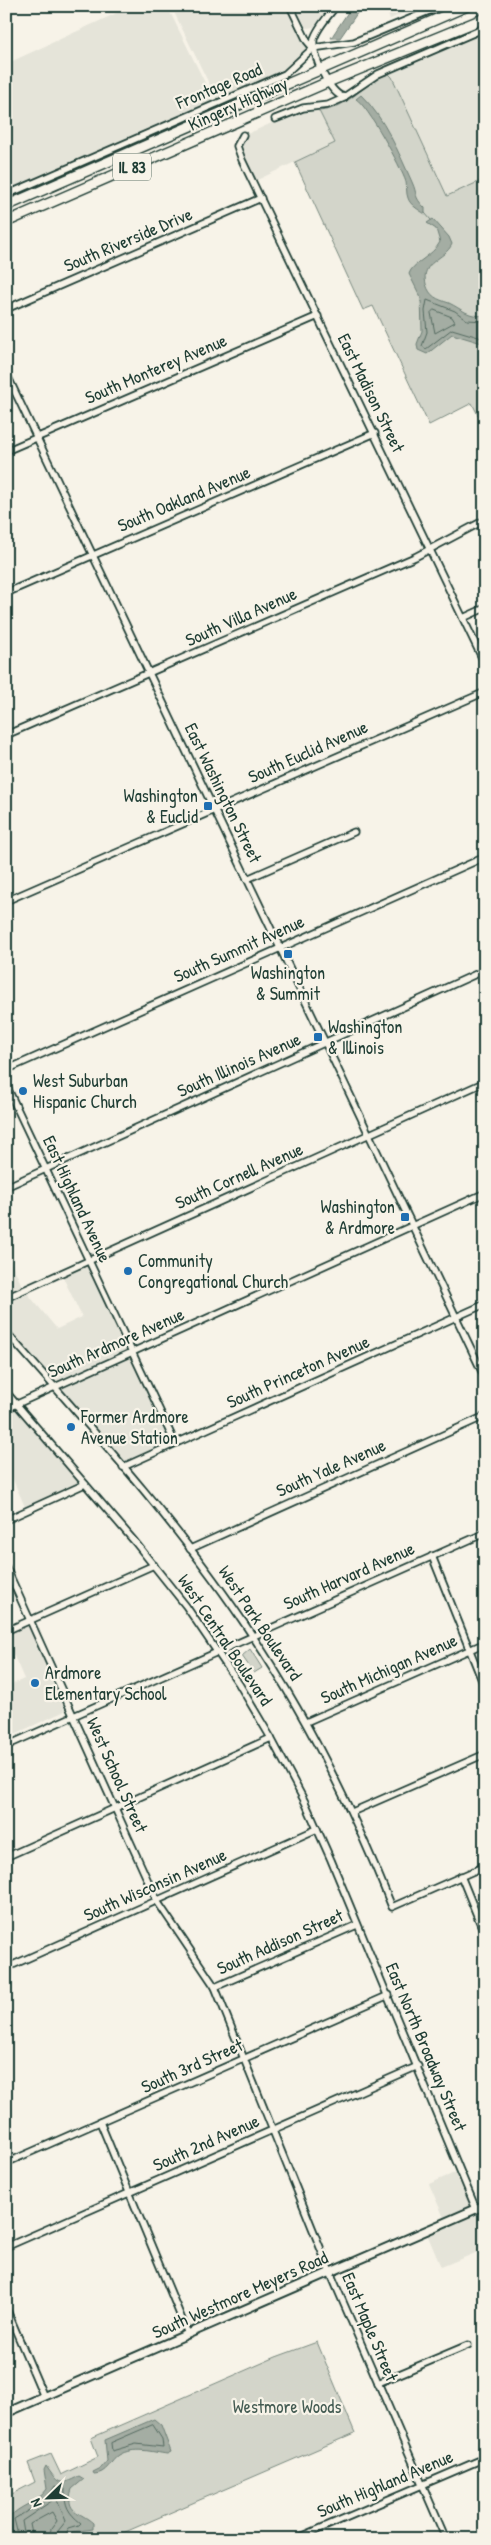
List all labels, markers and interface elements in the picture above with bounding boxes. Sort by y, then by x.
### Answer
street label: Frontage Road [171,56,266,115]
street label: Kingery Highway [184,70,292,137]
road number: IL 83 [113,154,151,180]
street label: South Riverside Drive [60,201,196,278]
street label: South Monterey Avenue [81,327,230,410]
street label: East Madison Street [332,329,411,457]
street label: South Oakland Avenue [114,459,254,538]
street label: South Villa Avenue [181,581,300,652]
street label: South Euclid Avenue [244,714,372,789]
street label: East Washington Street [179,719,269,868]
place label: Washington & Euclid [124,783,198,829]
marker: Washington & Euclid [202,800,214,812]
street label: South Summit Avenue [170,909,308,989]
marker: Washington & Summit [282,948,294,960]
place label: Washington & Summit [251,960,325,1006]
place label: Washington & Illinois [328,1014,402,1060]
street label: South Illinois Avenue [173,1026,305,1103]
marker: Washington & Illinois [312,1031,324,1043]
place label: West Suburban Hispanic Church [33,1068,137,1114]
marker: West Suburban Hispanic Church [17,1085,29,1097]
street label: East Highland Avenue [37,1131,118,1266]
street label: South Cornell Avenue [171,1136,307,1215]
place label: Washington & Ardmore [321,1194,395,1240]
marker: Washington & Ardmore [399,1211,411,1223]
place label: Community Congregational Church [138,1248,289,1294]
marker: Community Congregational Church [122,1265,134,1277]
street label: South Ardmore Avenue [44,1301,188,1384]
street label: South Princeton Avenue [222,1329,373,1414]
place label: Former Ardmore Avenue Station [80,1404,189,1450]
marker: Former Ardmore Avenue Station [65,1421,77,1433]
street label: South Yale Avenue [272,1432,389,1503]
street label: South Harvard Avenue [279,1535,418,1616]
street label: West Park Boulevard [213,1560,308,1685]
street label: West Central Boulevard [172,1569,279,1710]
street label: South Michigan Avenue [317,1627,461,1710]
place label: Ardmore Elementary School [45,1660,167,1706]
marker: Ardmore Elementary School [29,1677,41,1689]
street label: West School Street [81,1713,154,1837]
street label: South Wisconsin Avenue [79,1842,230,1927]
street label: South Addison Street [213,1902,348,1981]
street label: East North Broadway Street [380,1959,474,2135]
street label: South 3rd Street [137,2032,247,2099]
street label: South 2nd Avenue [149,2108,263,2177]
street label: South Westmore Meyers Road [148,2245,332,2345]
street label: East Maple Street [336,2269,405,2386]
park label: Westmore Woods [233,2394,341,2419]
street label: South Highland Avenue [313,2444,457,2523]
north arrow [22,2472,72,2522]
text: N [25,2496,46,2510]

